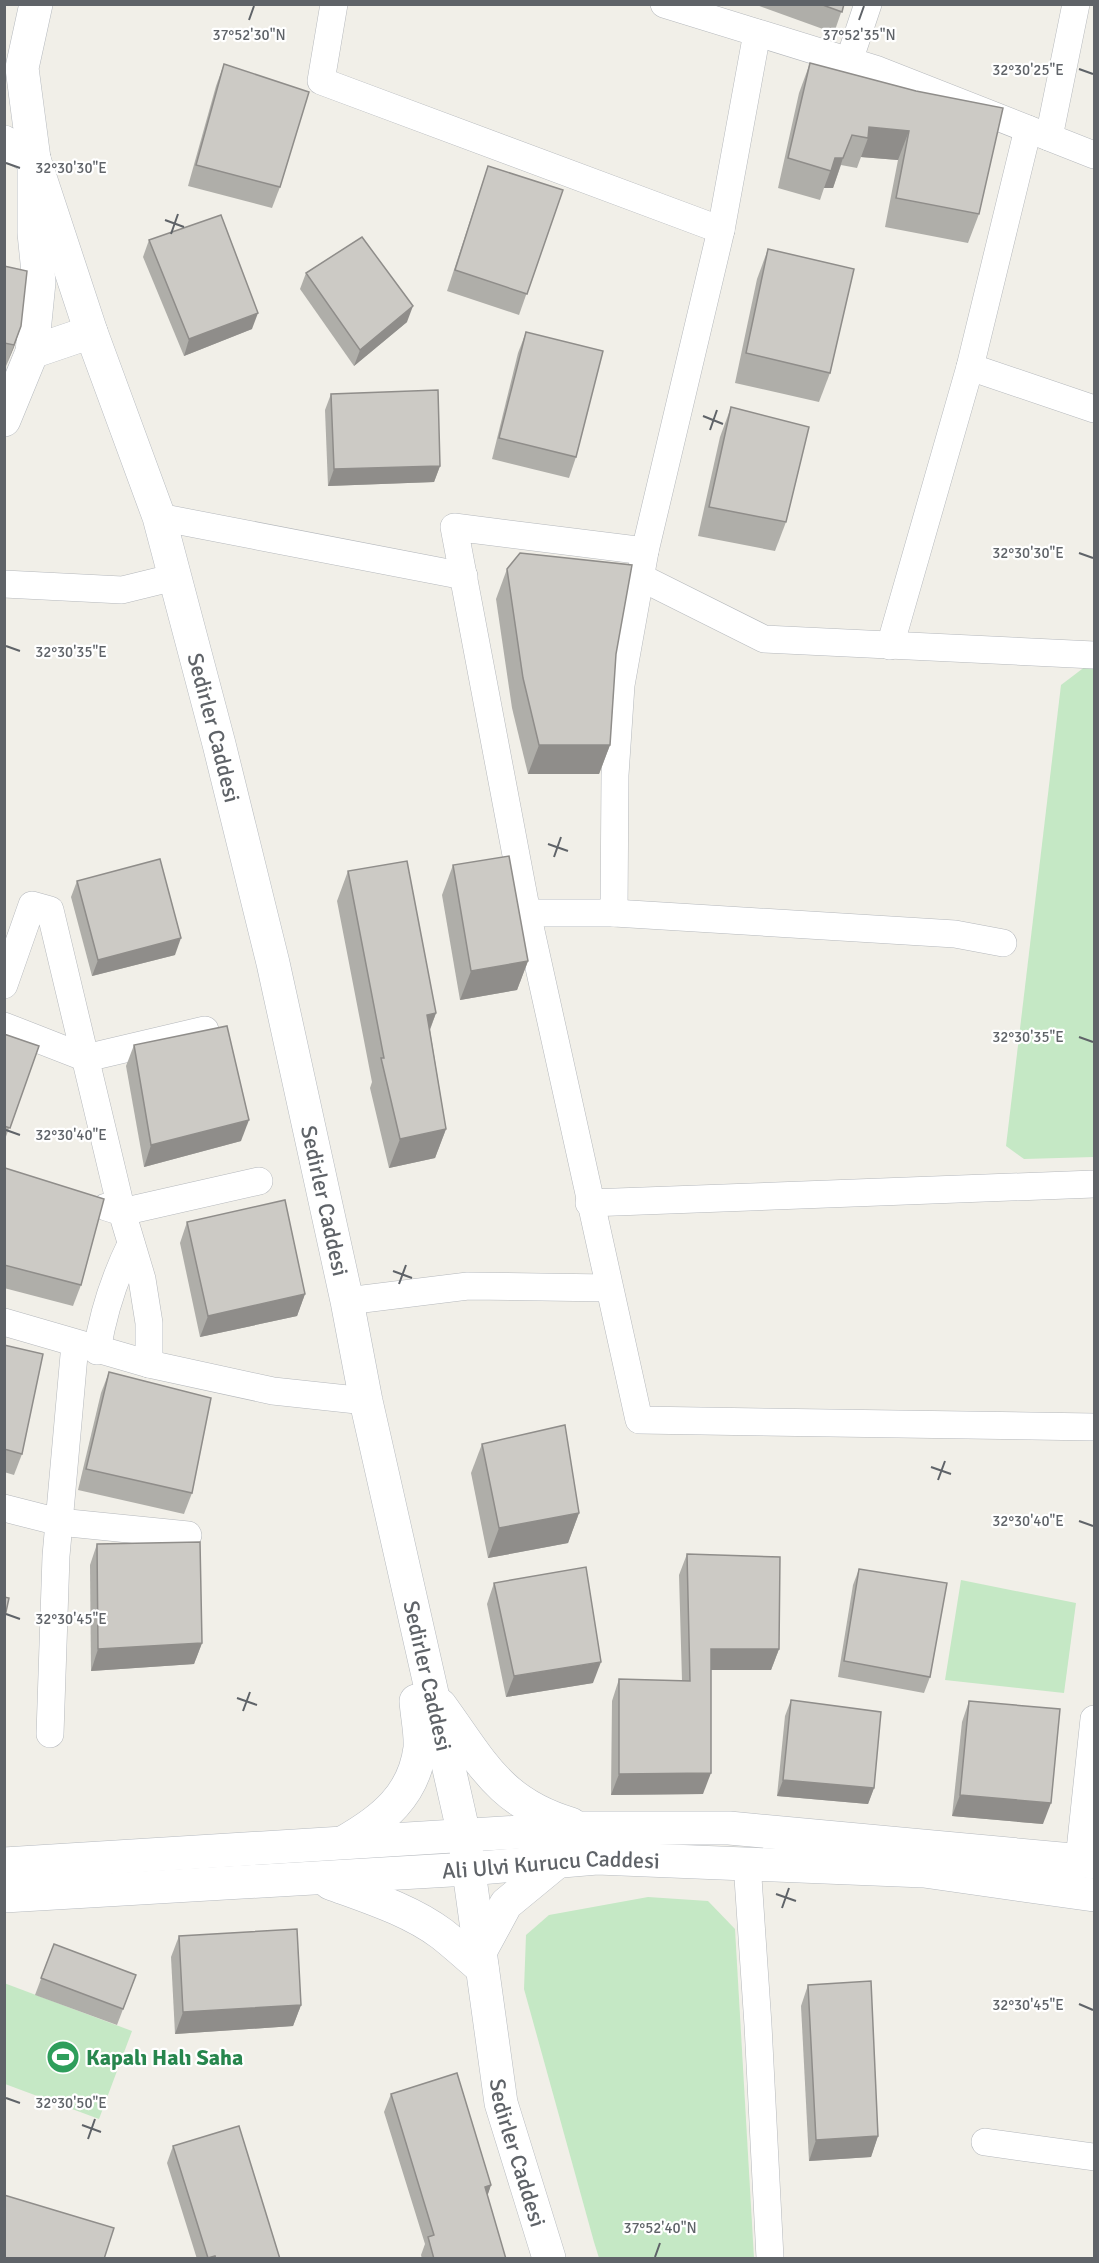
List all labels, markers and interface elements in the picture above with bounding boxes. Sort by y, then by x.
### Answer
text: 37°52'30"N [212,26,286,44]
text: 37°52'35"N [822,26,896,44]
text: 32°30'25"E [992,61,1064,79]
text: 32°30'30"E [35,159,107,177]
text: 32°30'30"E [992,544,1064,562]
text: 32°30'35"E [35,643,107,661]
street label: Sedirler Caddesi [182,650,246,805]
text: 32°30'35"E [992,1028,1064,1046]
street label: Sedirler Caddesi [295,1123,354,1279]
text: 32°30'40"E [35,1126,107,1144]
text: 32°30'40"E [992,1512,1064,1530]
street label: Sedirler Caddesi [397,1598,458,1754]
text: 32°30'45"E [35,1610,107,1628]
street label: Ali Ulvi Kurucu Caddesi [441,1845,660,1884]
text: 32°30'45"E [992,1996,1064,2014]
sports icon: Kapalı Halı Saha [45,2039,81,2075]
place label: Kapalı Halı Saha [86,2044,243,2071]
street label: Sedirler Caddesi [484,2077,552,2230]
text: 32°30'50"E [35,2094,107,2112]
text: 37°52'40"N [623,2219,697,2237]

